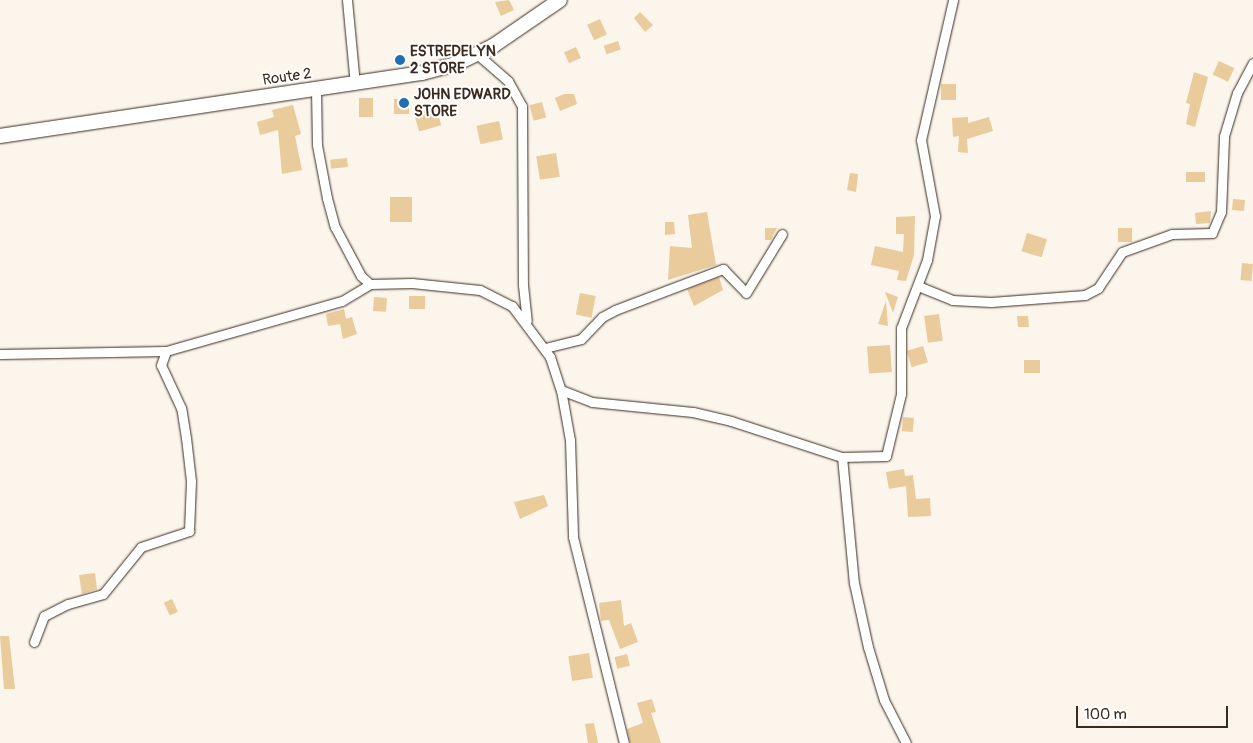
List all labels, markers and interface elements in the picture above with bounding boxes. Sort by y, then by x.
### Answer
place label: ESTREDELYN 2 STORE [410,42,496,77]
marker: ESTREDELYN 2 STORE [394,54,406,66]
street label: Route 2 [261,65,313,89]
place label: JOHN EDWARD STORE [414,85,511,120]
marker: JOHN EDWARD STORE [398,97,410,109]
scale bar [1078,696,1230,728]
text: 100 m [1084,705,1127,724]

